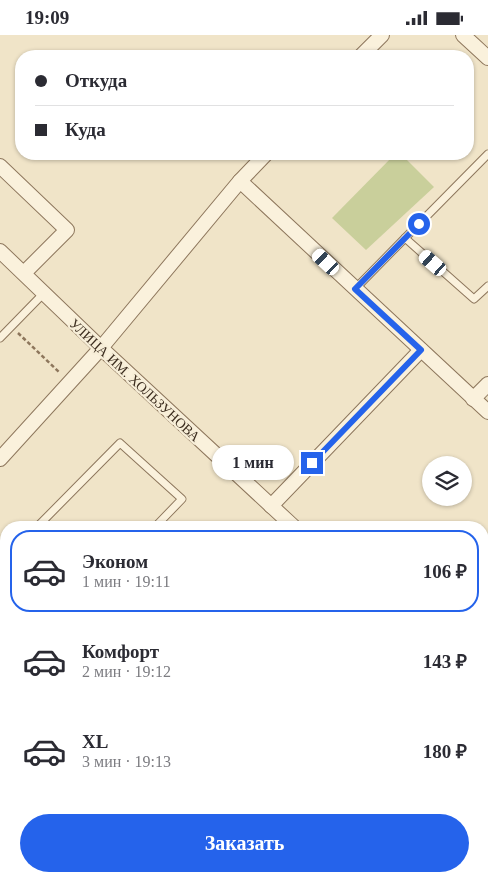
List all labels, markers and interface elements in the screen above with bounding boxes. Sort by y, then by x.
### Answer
text: 19:09 [25,7,69,28]
text: Откуда [65,70,127,91]
text: Куда [65,119,106,140]
route start [408,213,430,235]
car [309,246,342,278]
car [416,247,449,279]
street label: УЛИЦА ИМ. ХОЛЬЗУНОВА [66,316,203,445]
callout: 1 мин [212,445,294,481]
route end [301,452,323,474]
text: 1 мин [232,454,274,471]
map controls [422,456,472,506]
button: layers [422,456,472,506]
icon: car [22,549,67,594]
text: Эконом [82,551,148,572]
text: 106 ₽ [423,561,467,582]
text: 1 мин · 19:11 [82,573,170,590]
icon: car [22,639,67,684]
text: Комфорт [82,641,159,662]
text: 143 ₽ [423,651,467,672]
text: 2 мин · 19:12 [82,663,171,680]
icon: car [22,729,67,774]
text: XL [82,731,108,752]
text: 180 ₽ [423,741,467,762]
text: 3 мин · 19:13 [82,753,171,770]
button: Заказать [20,814,469,872]

